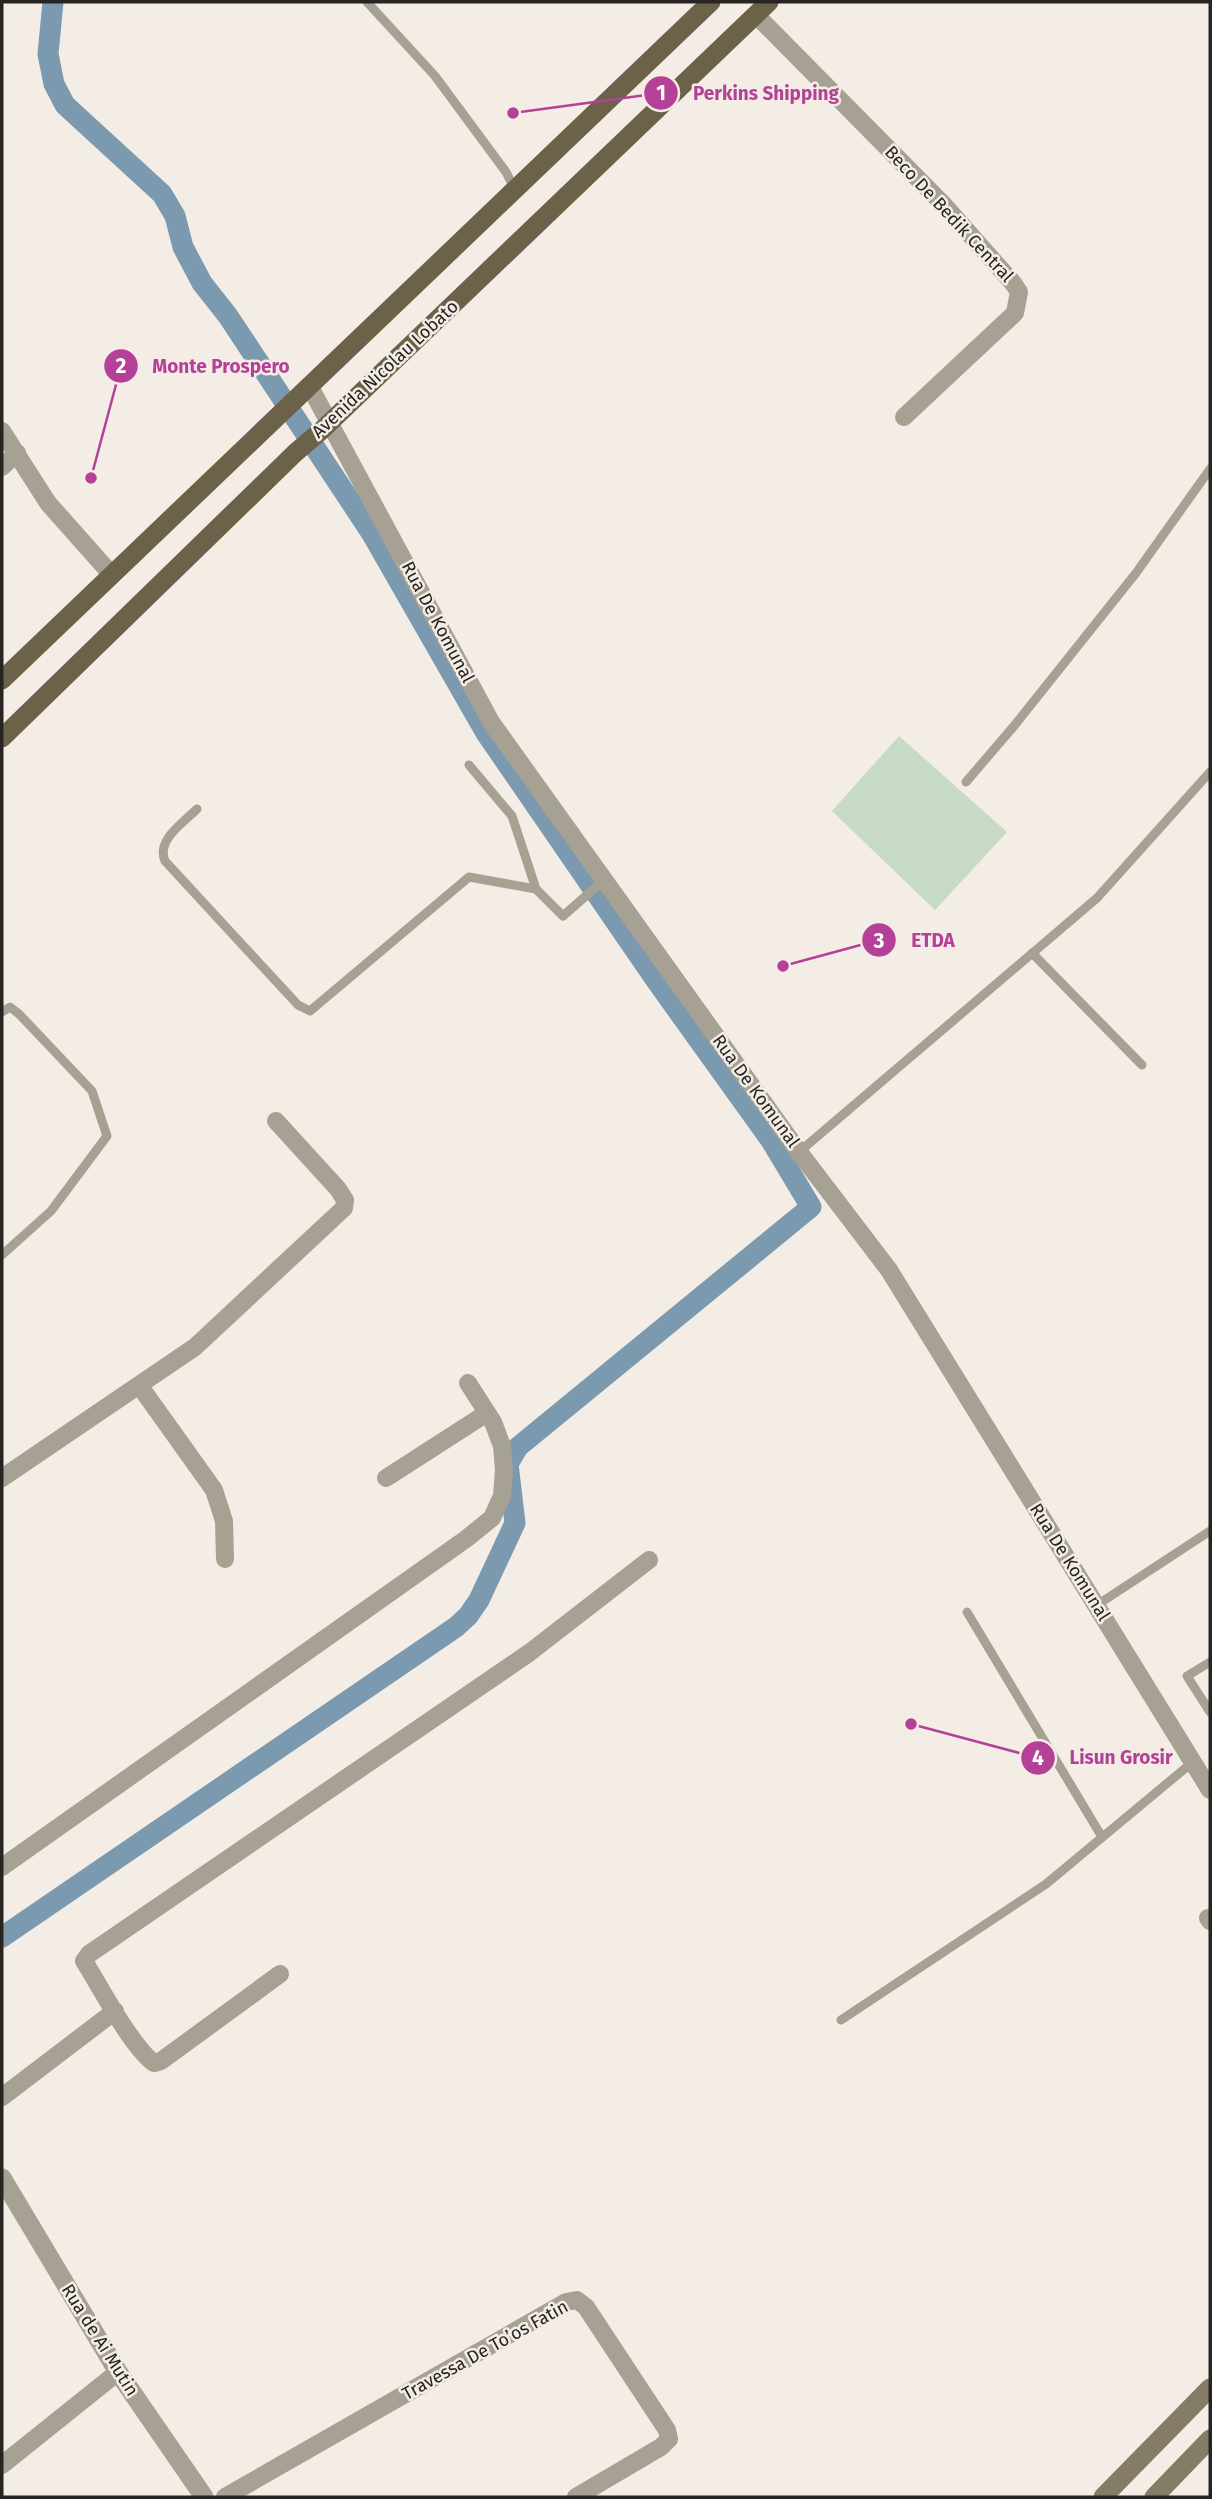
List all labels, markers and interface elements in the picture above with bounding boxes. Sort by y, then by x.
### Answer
callout: Perkins Shipping [644,73,853,113]
text: 1 [656,80,666,106]
text: Perkins Shipping [693,82,840,105]
street label: Beco De Bedik Central [880,141,1018,287]
street label: Avenida Nicolau Lobato [307,295,463,443]
callout: Monte Prospero [104,346,304,386]
text: 2 [116,353,127,379]
text: Monte Prospero [152,355,290,378]
street label: Rua De Komunal [397,558,479,686]
callout: ETDA [862,920,969,960]
text: 3 [873,928,885,954]
text: ETDA [911,929,956,952]
street label: Rua De Komunal [708,1030,804,1152]
street label: Rua De Komunal [1025,1499,1115,1625]
callout: Lisun Grosir [1021,1738,1187,1778]
text: 4 [1032,1745,1044,1771]
text: Lisun Grosir [1069,1746,1173,1769]
street label: Rua de Ai Mutin [57,2280,143,2400]
street label: Travessa De To’os Fatin [398,2295,572,2405]

